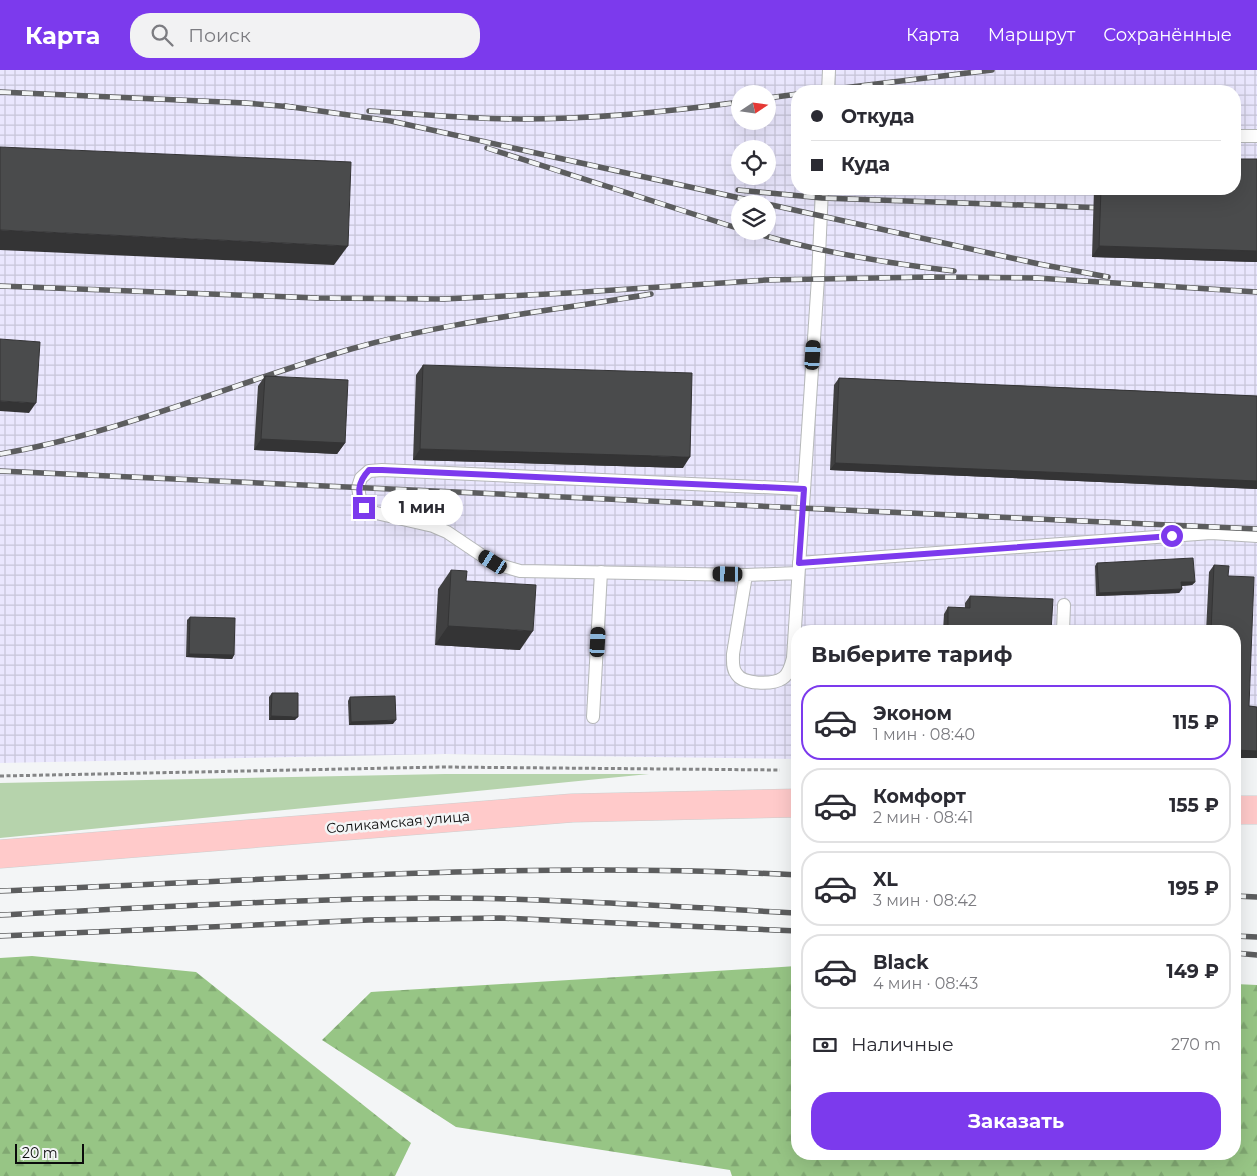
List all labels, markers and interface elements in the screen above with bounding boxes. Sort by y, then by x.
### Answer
search box [130,13,480,58]
text: Карта [25,21,100,50]
icon: search [148,21,176,49]
text: Поиск [188,24,251,47]
text: Карта [906,24,960,46]
text: Маршрут [988,24,1075,46]
text: Сохранённые [1103,24,1232,46]
north arrow [731,85,776,130]
map controls [731,85,776,240]
text: Откуда [841,105,915,128]
button: locate [731,140,776,185]
text: Куда [841,153,890,176]
button: layers [731,195,776,240]
car [804,340,821,370]
callout: 1 мин [382,490,464,526]
route end [353,497,375,519]
text: 1 мин [399,498,445,517]
route start [1161,525,1183,547]
car [476,548,509,576]
car [712,566,743,582]
car [589,627,606,657]
text: Выберите тариф [811,641,1012,668]
icon: car [813,700,858,745]
text: Эконом [873,702,952,725]
text: 115 ₽ [1173,711,1219,734]
text: 1 мин · 08:40 [873,725,975,744]
icon: car [813,783,858,828]
text: Комфорт [873,785,966,808]
text: 155 ₽ [1169,794,1219,817]
street label: Соликамская улица [325,807,471,837]
text: 2 мин · 08:41 [873,808,973,827]
icon: car [813,866,858,911]
text: XL [873,868,898,891]
text: 195 ₽ [1168,877,1219,900]
text: 3 мин · 08:42 [873,891,977,910]
icon: car [813,949,858,994]
text: Black [873,951,929,974]
text: 149 ₽ [1166,960,1219,983]
text: 4 мин · 08:43 [873,974,978,993]
icon: cash [811,1031,839,1059]
text: Наличные [851,1033,954,1056]
text: 270 m [1171,1035,1221,1054]
button: Заказать [811,1092,1221,1150]
scale bar [15,1141,84,1164]
text: 20 m [22,1144,58,1162]

